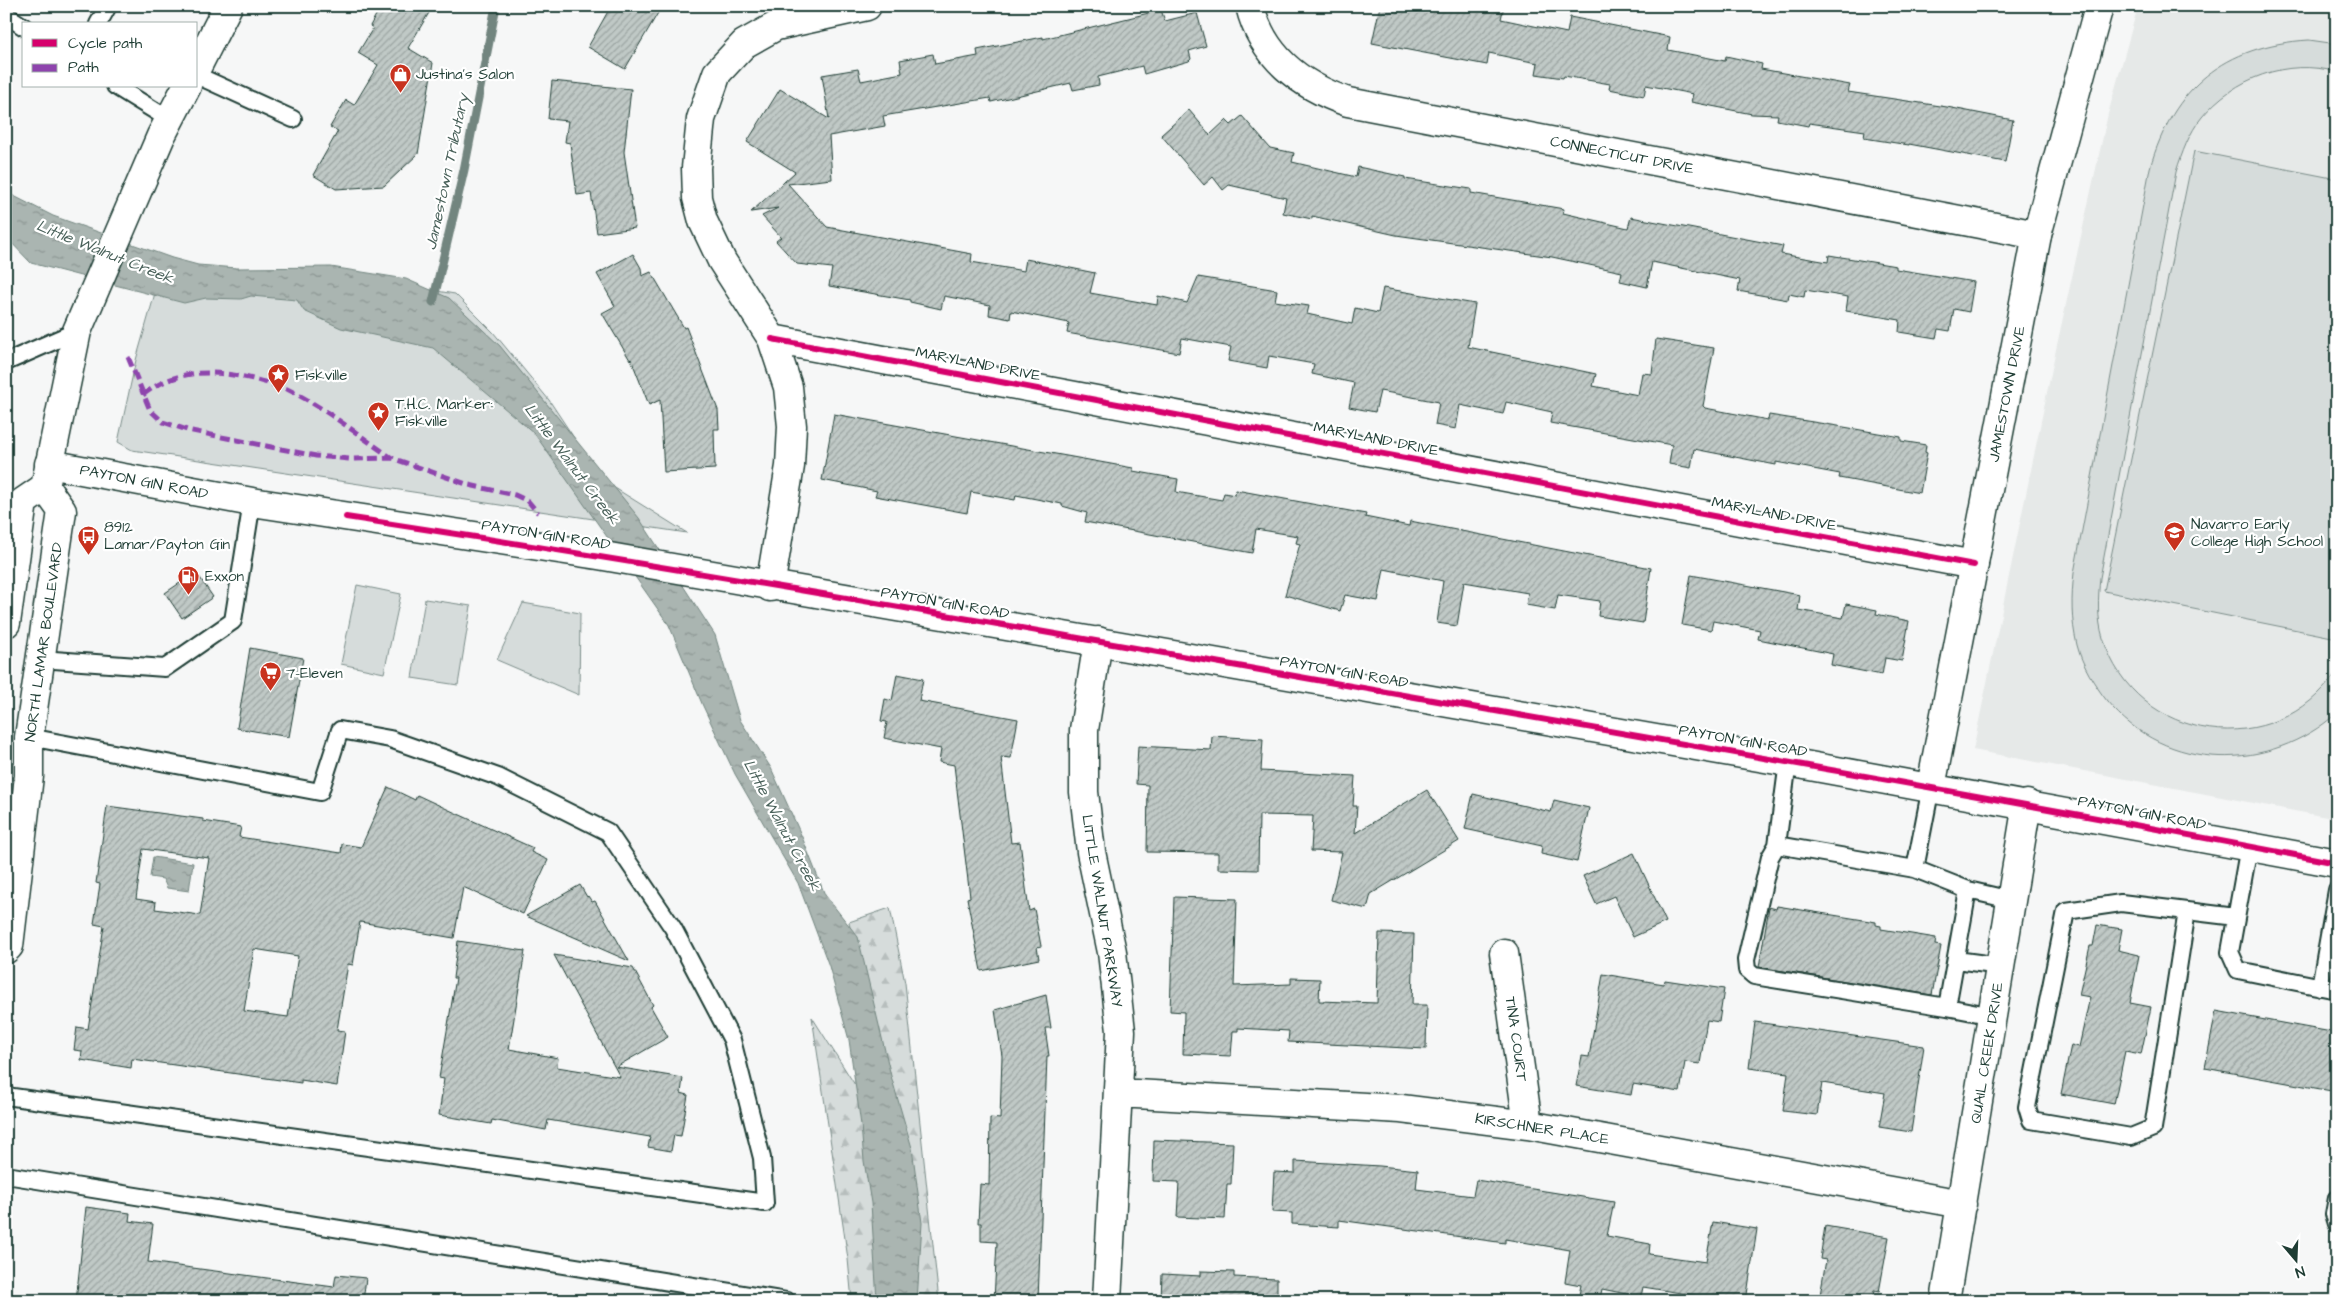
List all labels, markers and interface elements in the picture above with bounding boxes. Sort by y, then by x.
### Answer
legend [22,22,198,88]
text: Cycle path [68,33,143,55]
text: Path [68,57,99,78]
shop icon: Justina's Salon [388,62,412,93]
place label: Justina's Salon [416,64,515,85]
water label: Jamestown Tributary [420,90,476,252]
street label: CONNECTICUT DRIVE [1548,131,1696,179]
water label: Little Walnut Creek [33,214,178,290]
street label: JAMESTOWN DRIVE [1983,324,2031,464]
street label: MARYLAND DRIVE [914,342,1042,386]
place icon: Fiskville [267,363,291,394]
place label: Fiskville [295,365,347,386]
place label: T.H.C. Marker: Fiskville [395,394,493,432]
water label: Little Walnut Creek [519,399,625,530]
place icon: T.H.C. Marker: Fiskville [367,401,391,432]
street label: MARYLAND DRIVE [1312,417,1440,461]
street label: PAYTON GIN ROAD [78,459,210,505]
street label: MARYLAND DRIVE [1710,492,1838,536]
street label: PAYTON GIN ROAD [480,514,612,556]
place label: Navarro Early College High School [2191,514,2323,553]
place label: 8912 Lamar/Payton Gin [104,517,231,556]
school or university icon: Navarro Early College High School [2163,521,2187,552]
bus stop icon: 8912 Lamar/Payton Gin [76,524,100,555]
street label: NORTH LAMAR BOULEVARD [20,541,68,743]
fuel station icon: Exxon [177,564,201,595]
place label: Exxon [205,566,244,587]
street label: PAYTON GIN ROAD [879,581,1011,625]
street label: PAYTON GIN ROAD [1278,650,1410,694]
supermarket icon: 7-Eleven [258,661,282,692]
place label: 7-Eleven [286,663,343,684]
street label: PAYTON GIN ROAD [1677,719,1809,763]
water label: Little Walnut Creek [738,755,827,896]
street label: PAYTON GIN ROAD [2076,790,2208,836]
street label: LITTLE WALNUT PARKWAY [1076,813,1128,1009]
street label: QUAIL CREEK DRIVE [1965,981,2009,1125]
street label: TINA COURT [1500,995,1532,1084]
street label: KIRSCHNER PLACE [1473,1108,1611,1150]
north arrow [2270,1234,2320,1284]
text: N [2292,1260,2307,1282]

